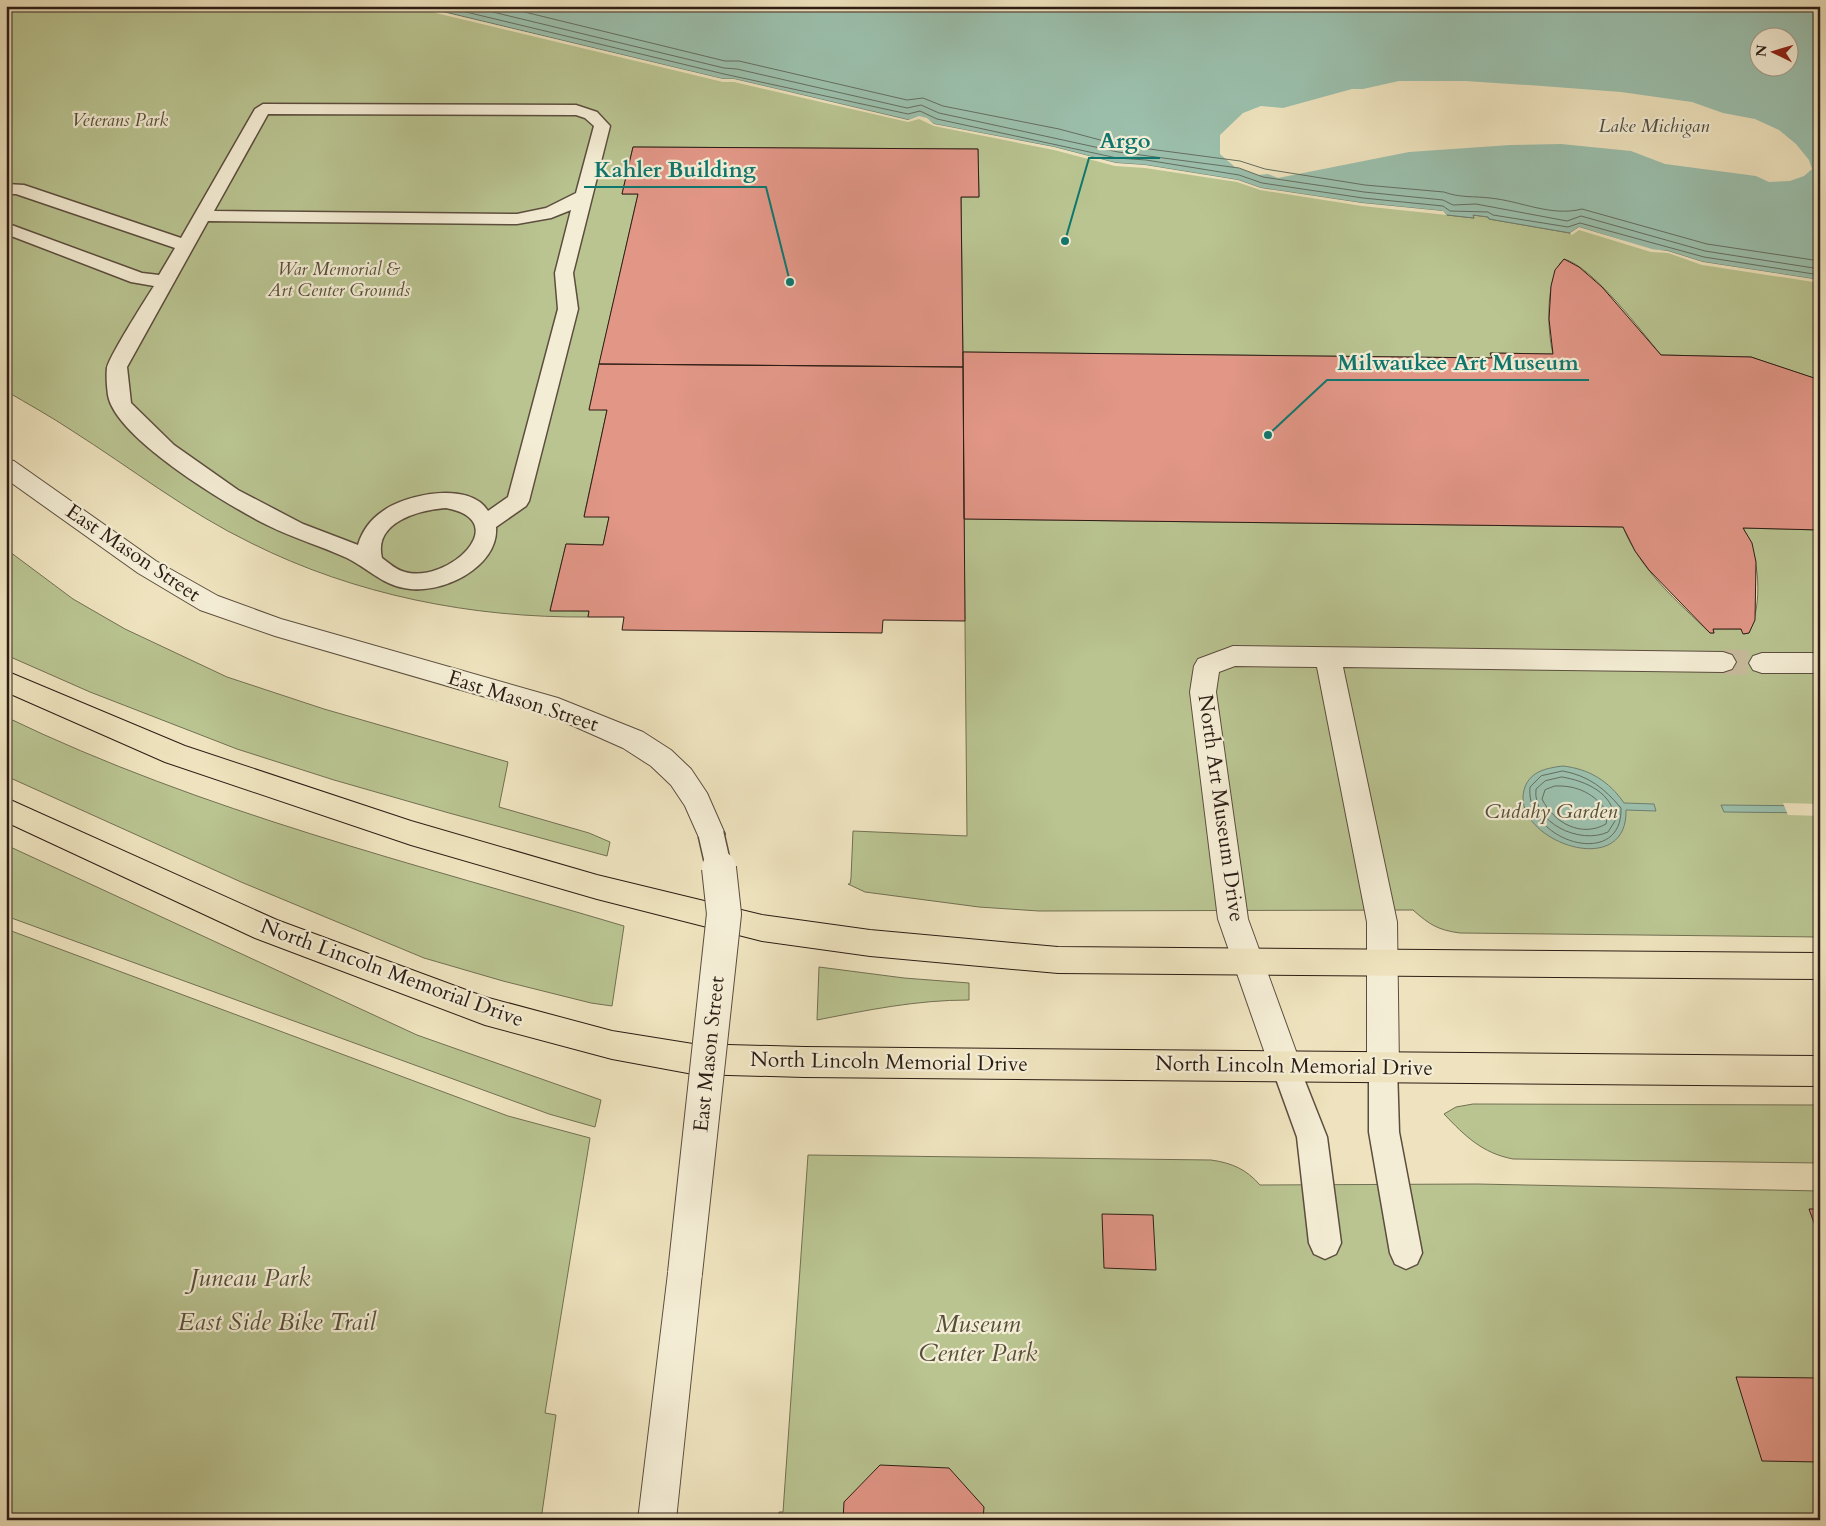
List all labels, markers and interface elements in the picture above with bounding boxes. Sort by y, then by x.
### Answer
north arrow [1748,28,1798,78]
text: N [1752,44,1772,58]
park label: Veterans Park [72,108,168,133]
water label: Lake Michigan [1598,113,1710,139]
callout: Argo [1089,121,1160,158]
text: Argo [1099,126,1151,156]
callout: Kahler Building [584,150,766,187]
text: Kahler Building [594,155,757,185]
park label: War Memorial & Art Center Grounds [267,257,410,303]
callout: Milwaukee Art Museum [1327,343,1589,380]
text: Milwaukee Art Museum [1337,348,1579,378]
street label: East Mason Street [60,497,206,609]
street label: East Mason Street [444,663,602,739]
street label: North Art Museum Drive [1191,693,1251,923]
park label: Cudahy Garden [1485,797,1618,826]
street label: North Lincoln Memorial Drive [256,912,528,1034]
street label: East Mason Street [686,974,732,1133]
street label: North Lincoln Memorial Drive [750,1045,1028,1079]
street label: North Lincoln Memorial Drive [1155,1049,1433,1083]
park label: Juneau Park [184,1261,311,1295]
park label: East Side Bike Trail [178,1305,377,1339]
park label: Museum Center Park [919,1307,1038,1370]

